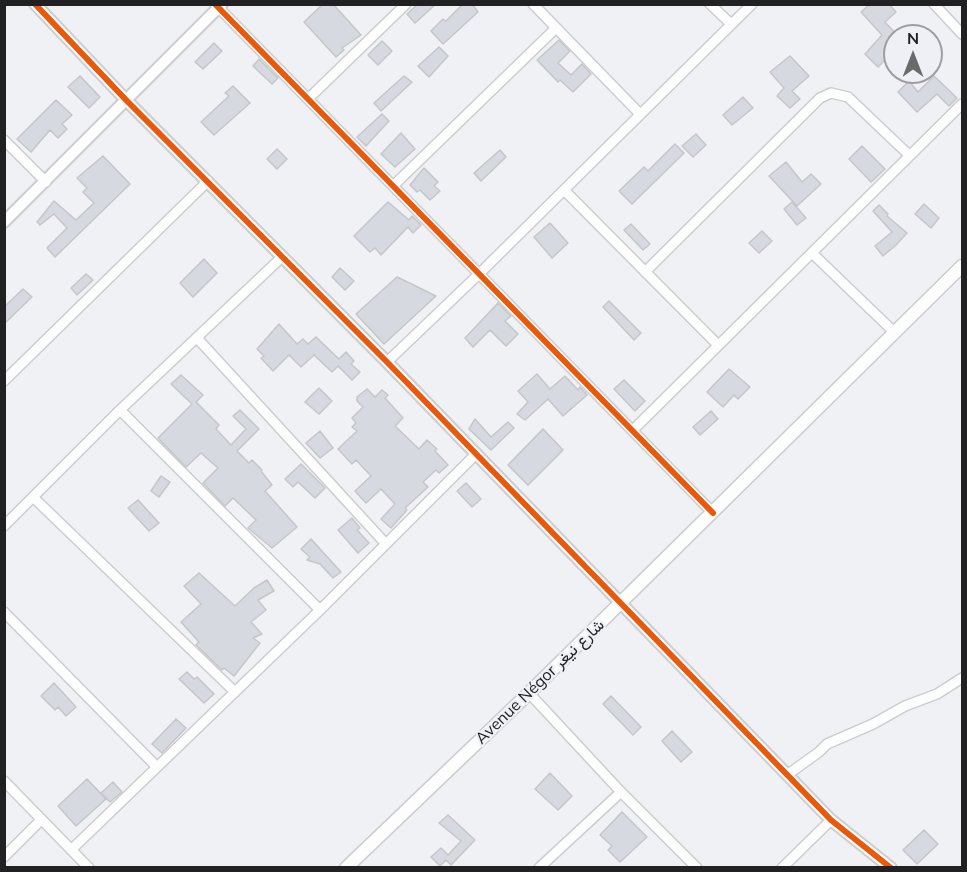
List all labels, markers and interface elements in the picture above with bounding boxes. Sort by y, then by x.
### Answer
north arrow [883,24,943,84]
text: N [907,28,919,48]
street label: Avenue Négor شارع نيغر [472,616,608,748]

